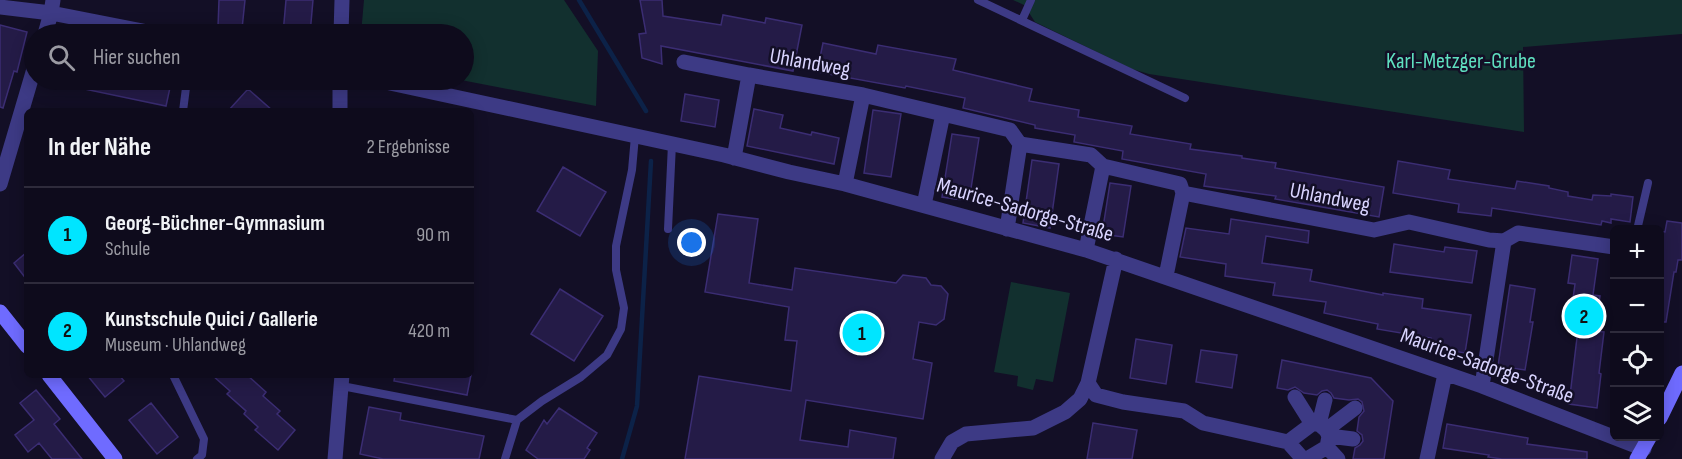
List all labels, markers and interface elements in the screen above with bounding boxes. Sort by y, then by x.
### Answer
search box [24,24,474,90]
icon: search [45,41,78,74]
street label: Uhlandweg [768,43,853,83]
text: Hier suchen [93,44,181,71]
park label: Karl-Metzger-Grube [1386,48,1536,75]
text: In der Nähe [48,132,151,163]
text: 2 Ergebnisse [366,135,450,159]
street label: Maurice-Sadorge-Straße [934,172,1116,248]
street label: Uhlandweg [1287,177,1373,219]
text: Georg-Büchner-Gymnasium [105,210,325,237]
text: 1 [64,223,71,247]
text: 90 m [416,223,450,247]
map controls [1610,225,1664,441]
button: + [1610,225,1664,279]
your location [677,228,706,257]
text: Schule [105,237,150,261]
button: − [1610,279,1664,333]
pin: 2 [1564,294,1604,338]
text: Kunstschule Quici / Gallerie [105,306,318,333]
pin: 1 [842,310,882,356]
text: 2 [63,319,72,343]
text: 420 m [408,319,450,343]
street label: Maurice-Sadorge-Straße [1397,322,1577,410]
text: Museum · Uhlandweg [105,333,246,357]
button: locate [1610,333,1664,387]
button: layers [1610,387,1664,441]

